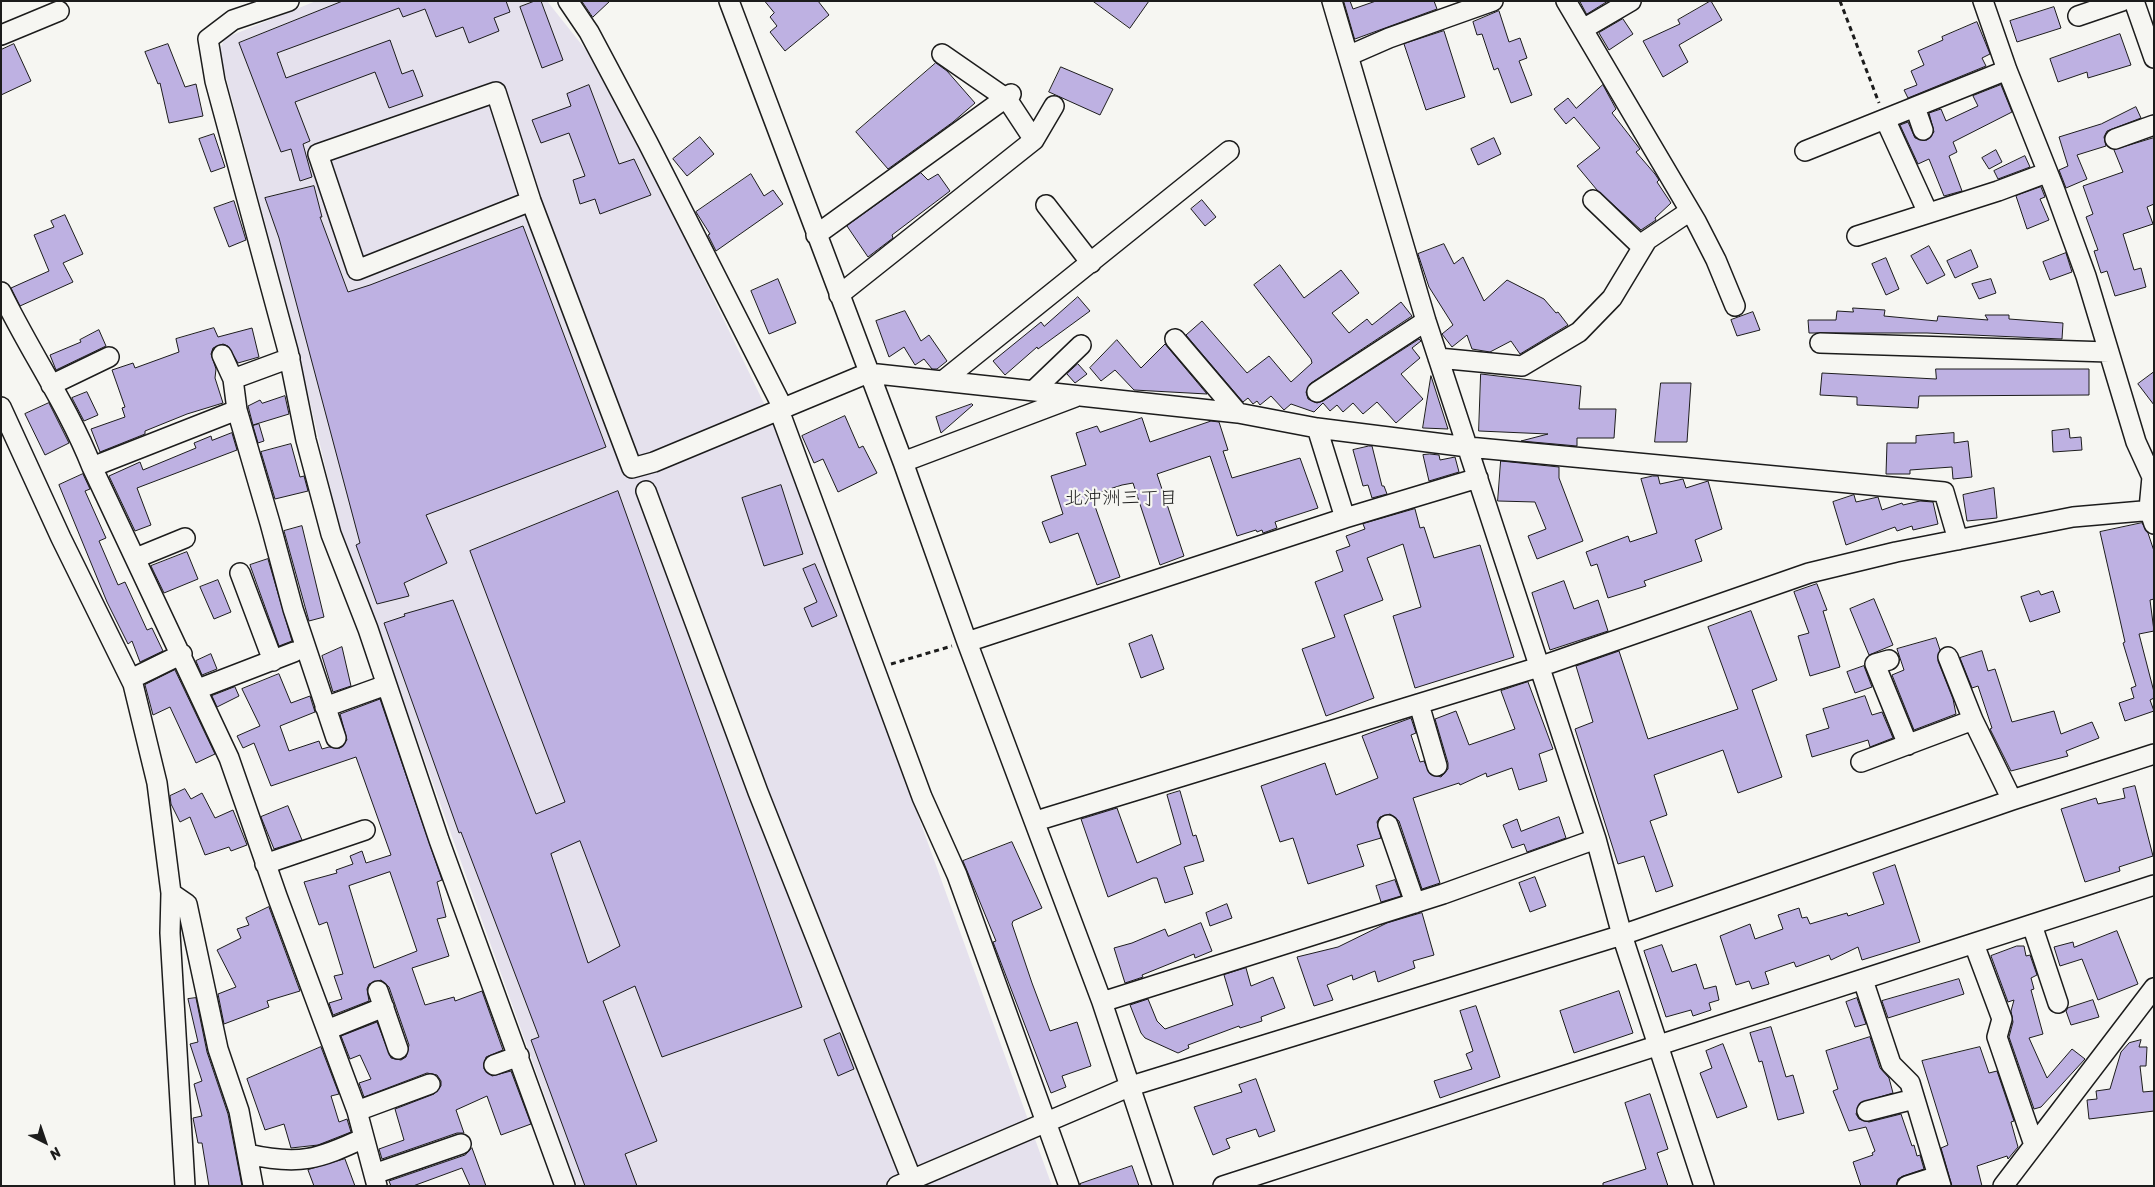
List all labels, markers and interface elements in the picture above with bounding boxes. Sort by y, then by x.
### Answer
district label: 北沖洲三丁目 [1064,488,1178,510]
north arrow [20,1117,70,1167]
text: N [43,1141,67,1166]

